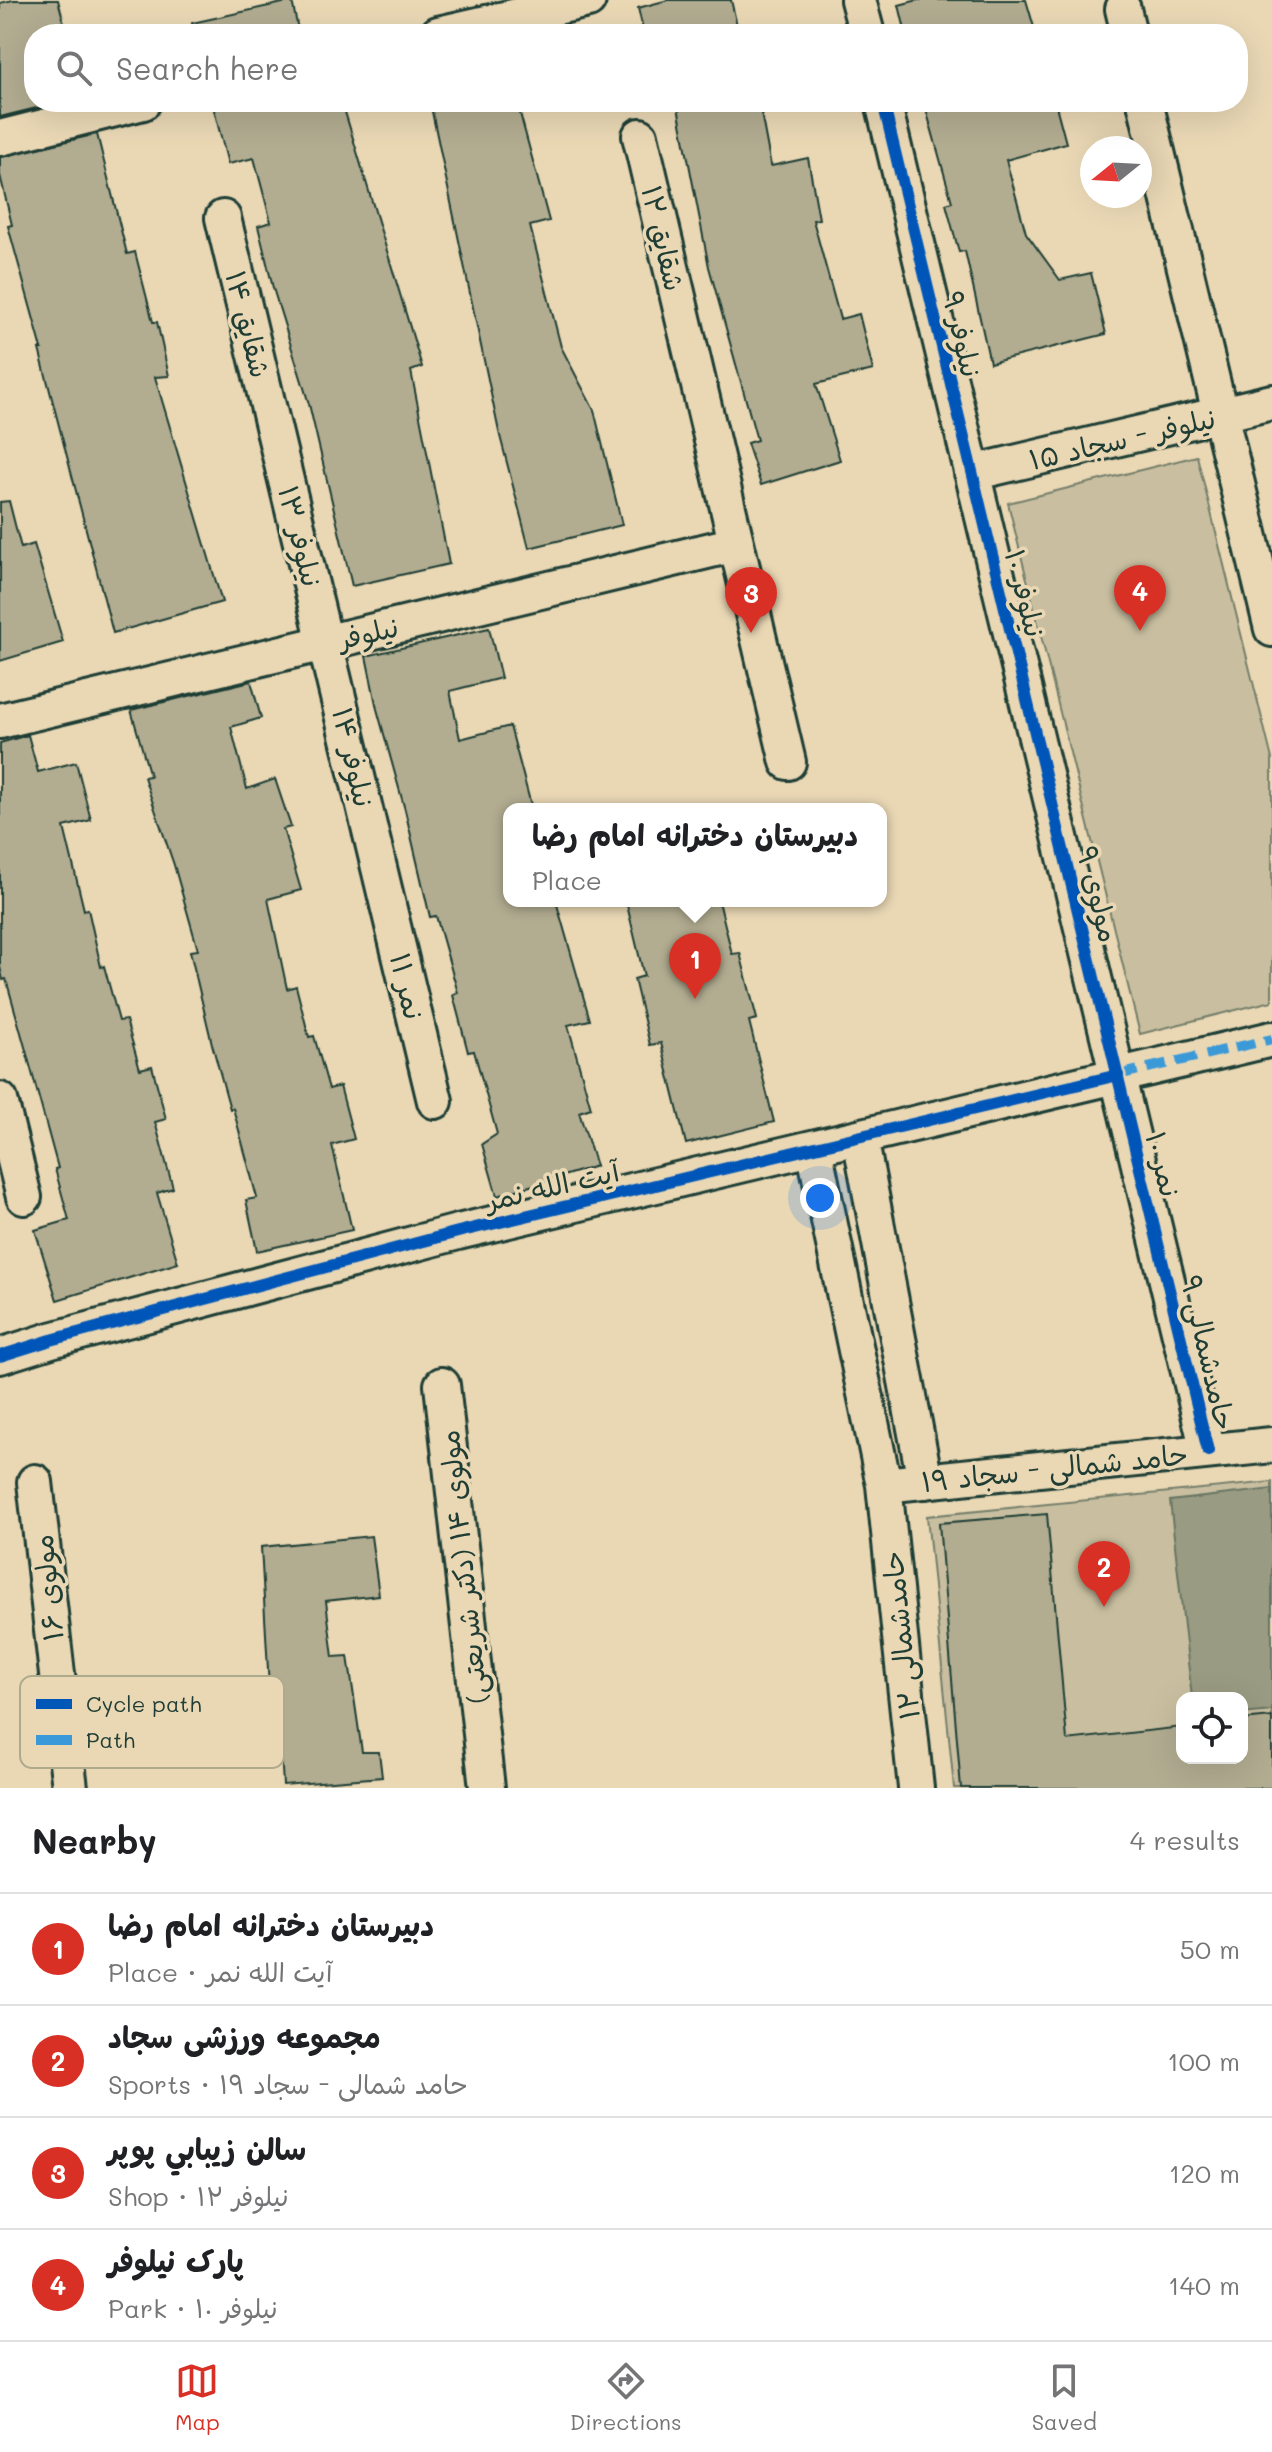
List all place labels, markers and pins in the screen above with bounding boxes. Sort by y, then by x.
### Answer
pin: 4 [1114,565,1166,631]
pin: 3 [725,567,777,633]
pin: 1 [669,933,721,999]
pin: 2 [1078,1541,1130,1607]

